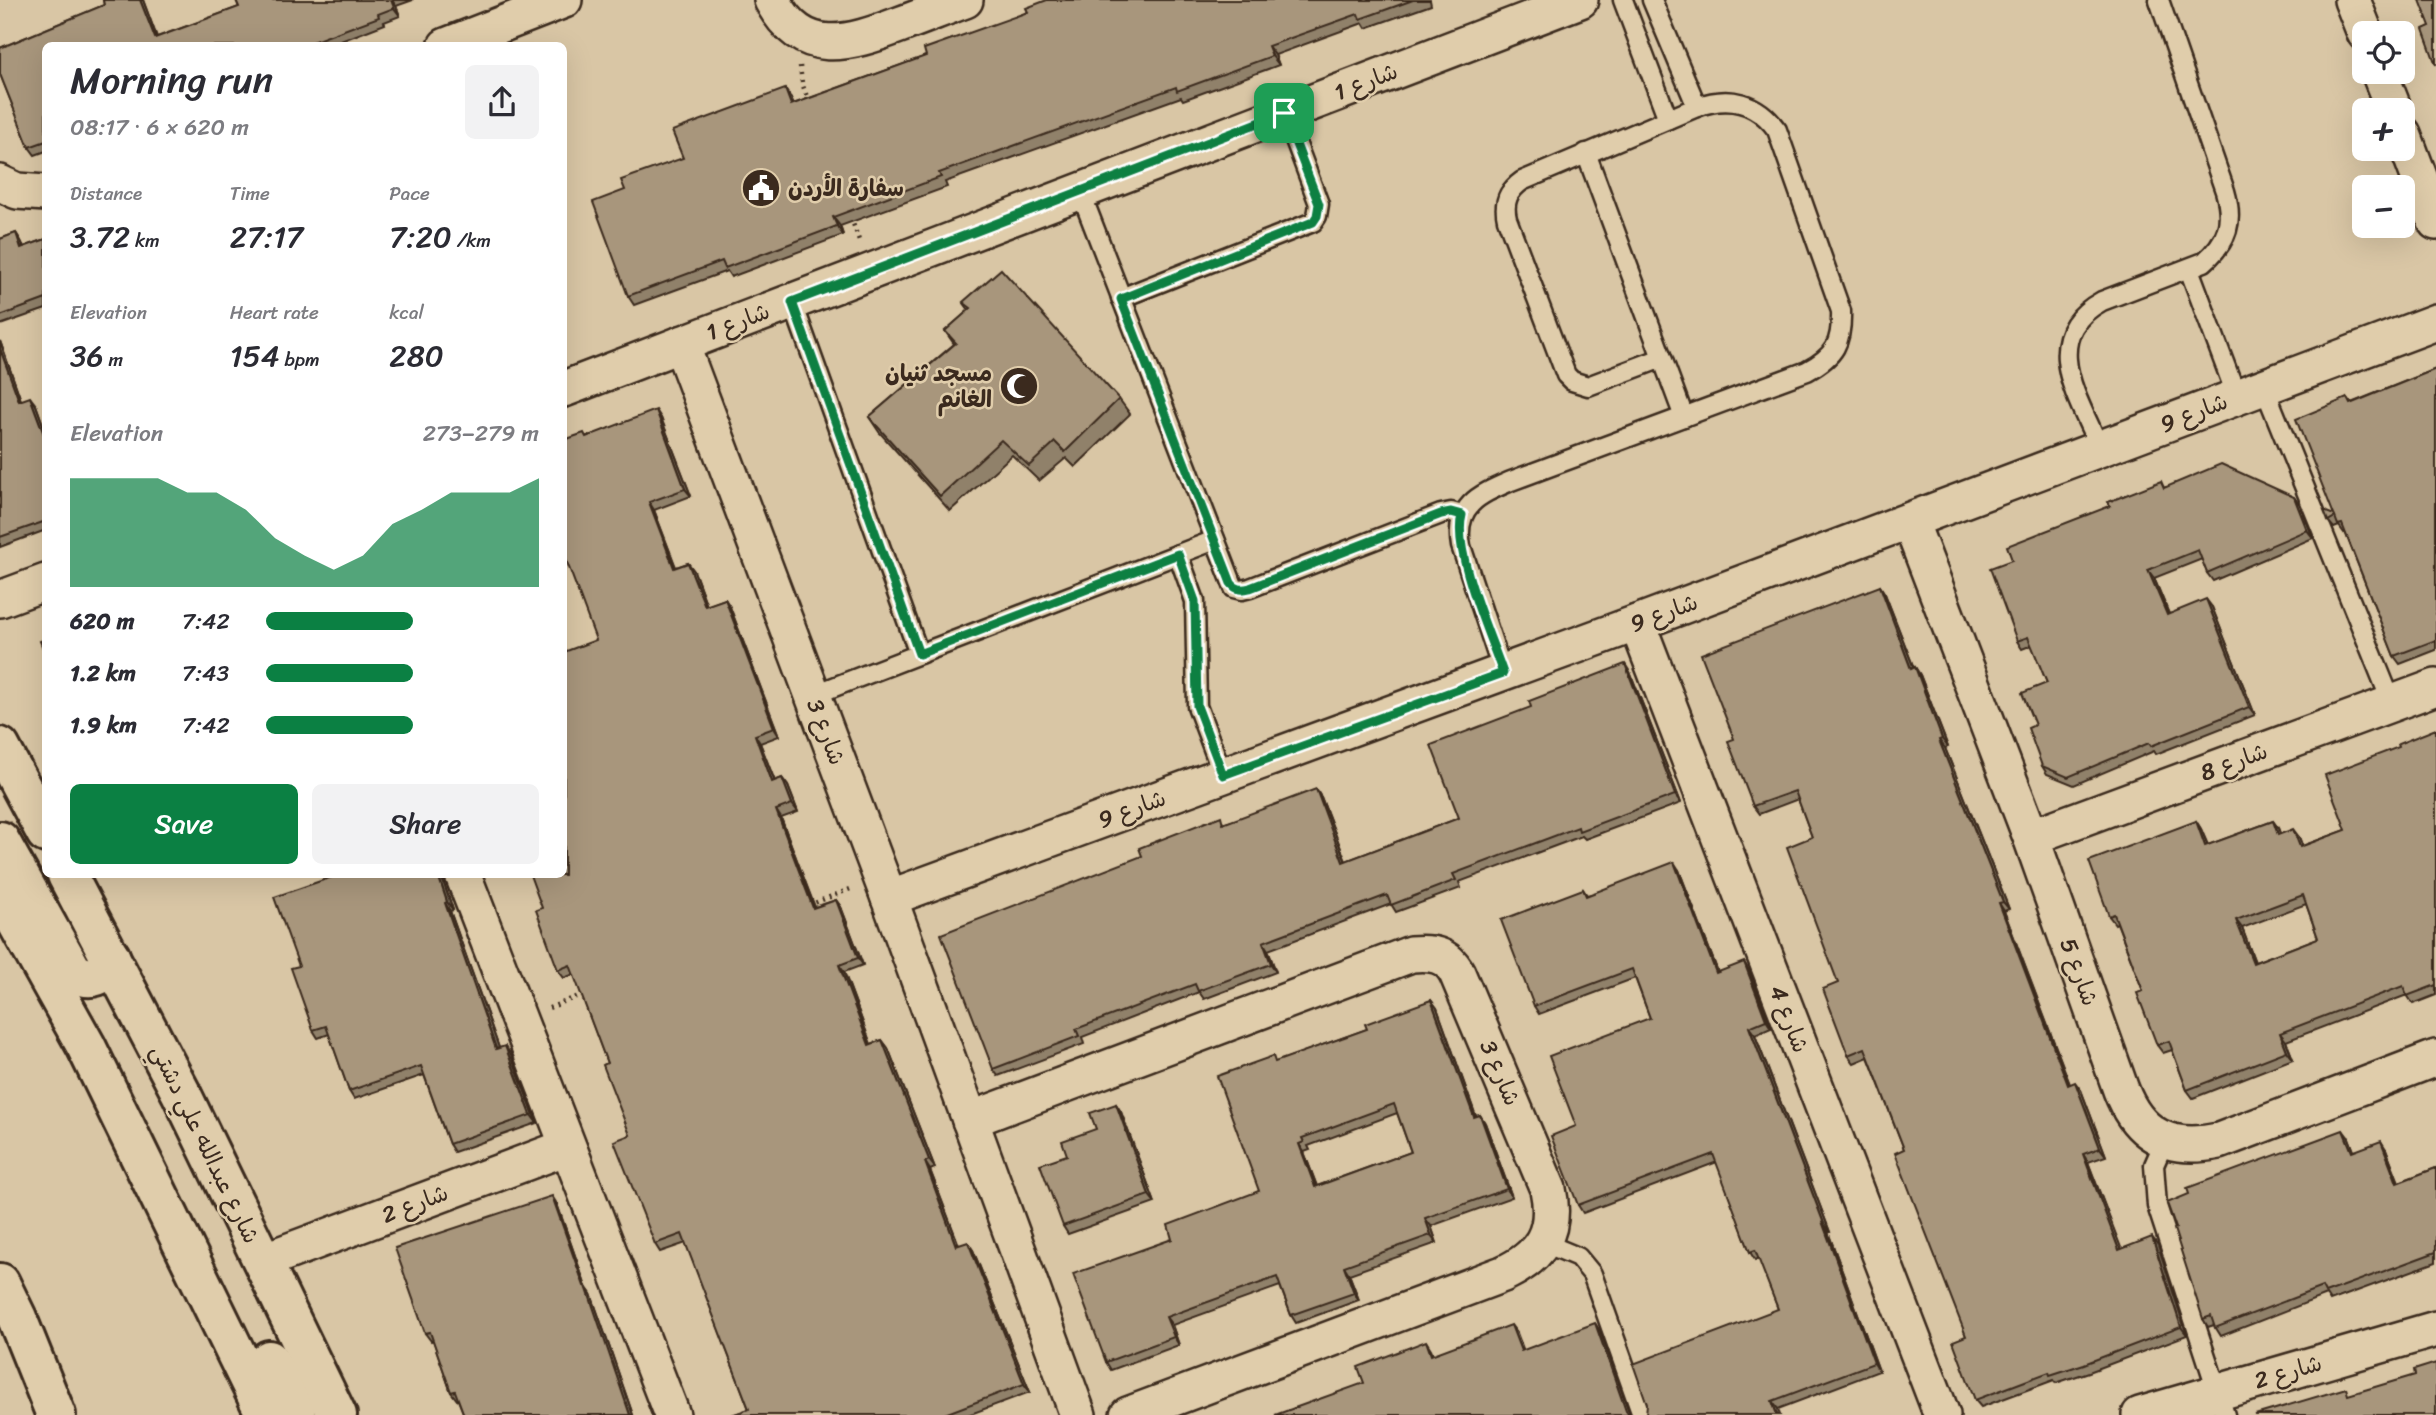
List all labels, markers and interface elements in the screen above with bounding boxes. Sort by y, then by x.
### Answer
map controls [2352,21,2415,238]
button: locate [2352,21,2415,84]
text: Morning run [70,47,273,114]
street label: شارع 1 [1328,51,1404,113]
button: share [465,65,539,139]
pin [1254,83,1314,143]
icon: arrive [1265,94,1303,132]
button: + [2352,98,2415,161]
text: 08:17 · 6 × 620 m [70,107,249,148]
public building icon: سفارة الأردن [740,167,782,209]
place label: سفارة الأردن [788,168,904,209]
button: − [2352,175,2415,238]
text: Distance [70,177,142,210]
text: Time [230,177,270,210]
text: Pace [389,177,430,210]
text: 3.72 [70,210,130,264]
text: 27:17 [230,210,303,264]
text: 7:20 [389,210,452,264]
text: km [130,224,160,257]
text: /km [452,224,491,257]
street label: شارع 1 [700,291,776,353]
text: Elevation [70,296,147,329]
text: Heart rate [230,296,319,329]
text: kcal [389,296,424,329]
text: 36 [70,329,104,383]
text: 154 [230,329,280,383]
text: 280 [389,329,444,383]
text: m [104,343,123,376]
text: bpm [280,343,320,376]
place label: مسجد ثنيان الغانم [885,353,992,420]
mosque icon: مسجد ثنيان الغانم [998,365,1040,407]
street label: شارع 9 [2154,381,2234,445]
text: Elevation [70,413,163,454]
text: 273–279 m [423,413,539,454]
street label: شارع 9 [1624,582,1704,644]
text: 620 m [70,601,135,642]
text: 7:42 [182,601,230,642]
text: 1.2 km [70,653,136,694]
text: 7:43 [182,653,229,694]
street label: شارع 3 [795,693,857,771]
text: 1.9 km [70,705,137,746]
text: 7:42 [182,705,230,746]
street label: شارع 8 [2194,731,2274,793]
street label: شارع 9 [1092,778,1172,840]
button: Save [70,784,298,864]
button: Share [312,784,539,864]
street label: شارع 5 [2048,932,2110,1012]
street label: شارع 4 [1757,979,1821,1059]
street label: شارع 3 [1468,1034,1532,1112]
street label: شارع عبدالله علي دشتي [139,1037,271,1251]
street label: شارع 2 [375,1172,455,1236]
street label: شارع 2 [2249,1343,2327,1401]

